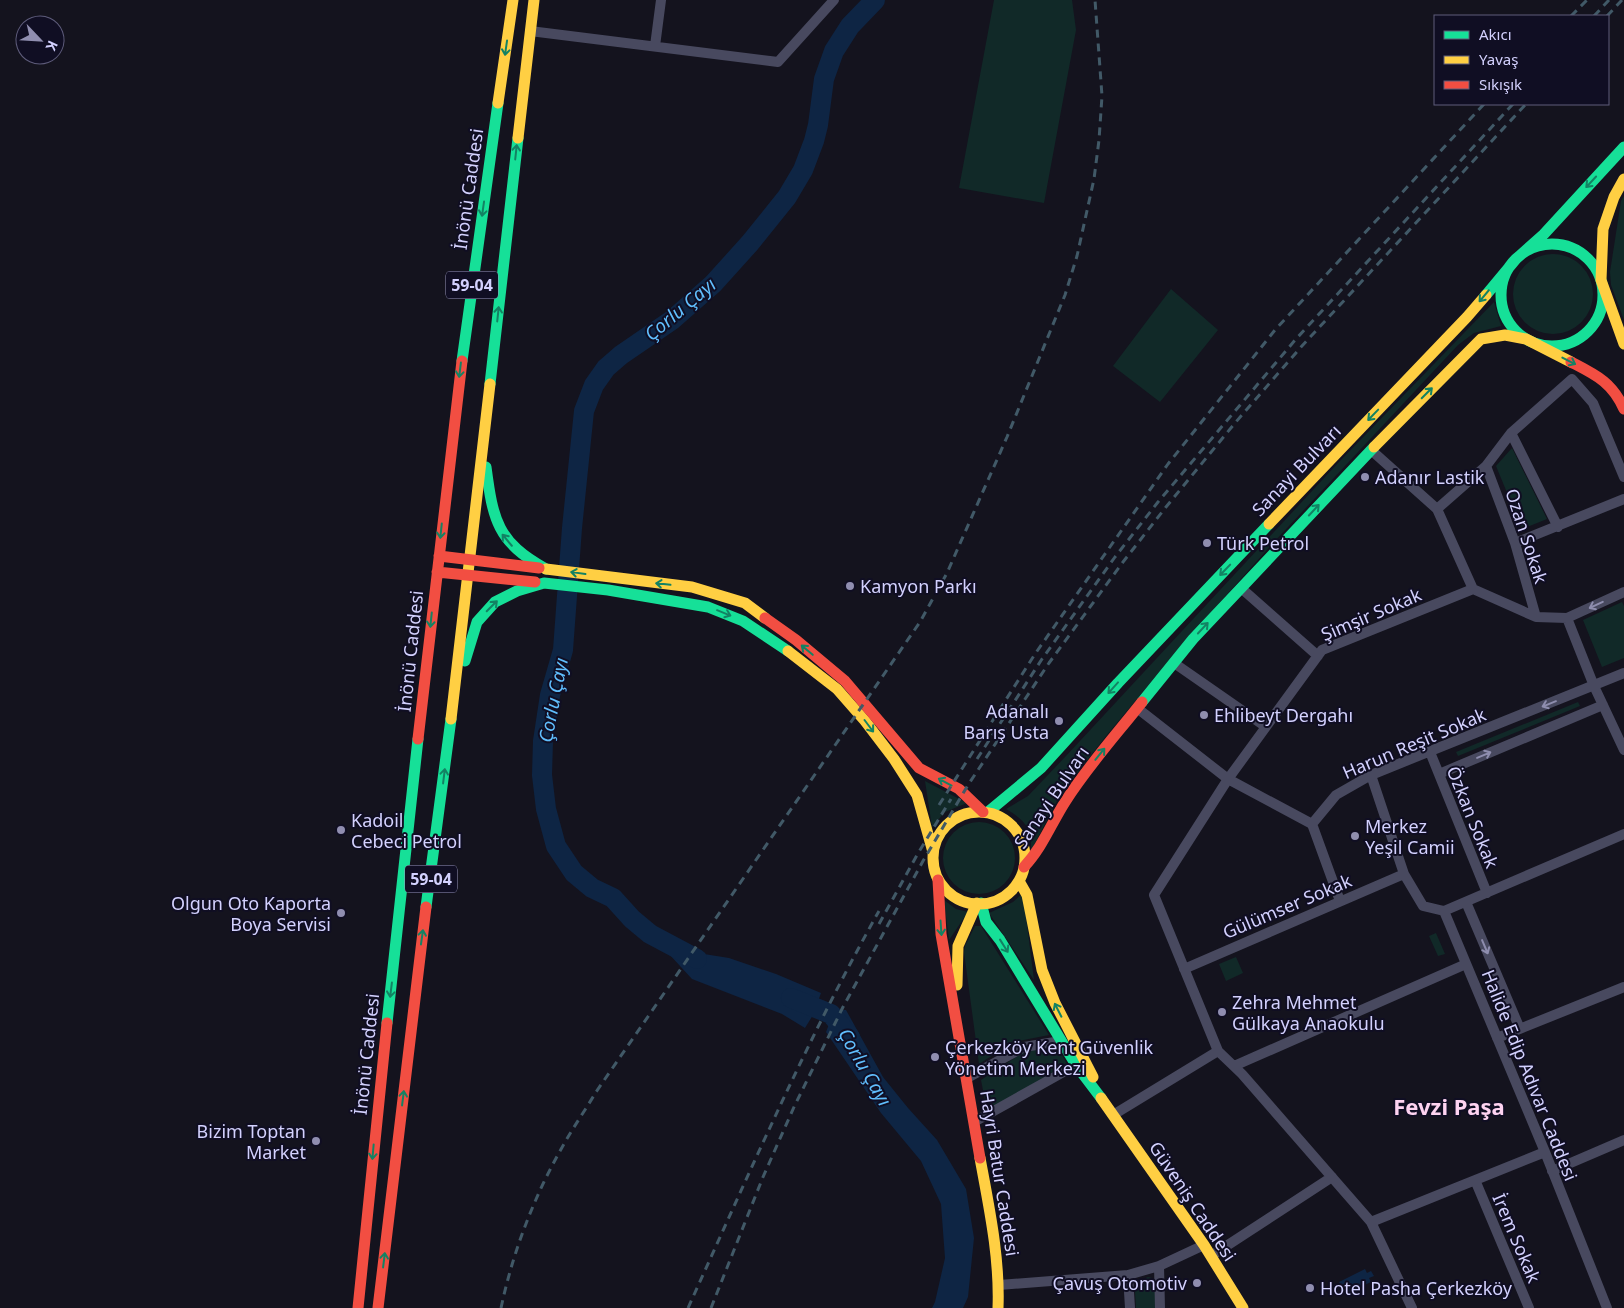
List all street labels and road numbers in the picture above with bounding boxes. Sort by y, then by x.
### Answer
street label: İnönü Caddesi [448,127,488,251]
road number: 59-04 [446,272,498,298]
street label: Sanayi Bulvarı [1246,419,1346,521]
street label: Ozan Sokak [1500,485,1554,587]
street label: Şimşir Sokak [1317,582,1425,646]
street label: İnönü Caddesi [392,589,428,713]
street label: Harun Reşit Sokak [1339,702,1490,784]
street label: Sanayi Bulvarı [1008,741,1094,853]
street label: Özkan Sokak [1442,762,1505,872]
road number: 59-04 [405,866,457,892]
street label: Gülümser Sokak [1219,868,1355,944]
street label: Halide Edip Adıvar Caddesi [1477,966,1583,1184]
street label: İnönü Caddesi [348,992,384,1116]
street label: Hayri Batur Caddesi [975,1088,1025,1258]
street label: Güveniş Caddesi [1144,1136,1242,1266]
street label: İrem Sokak [1487,1190,1547,1287]

